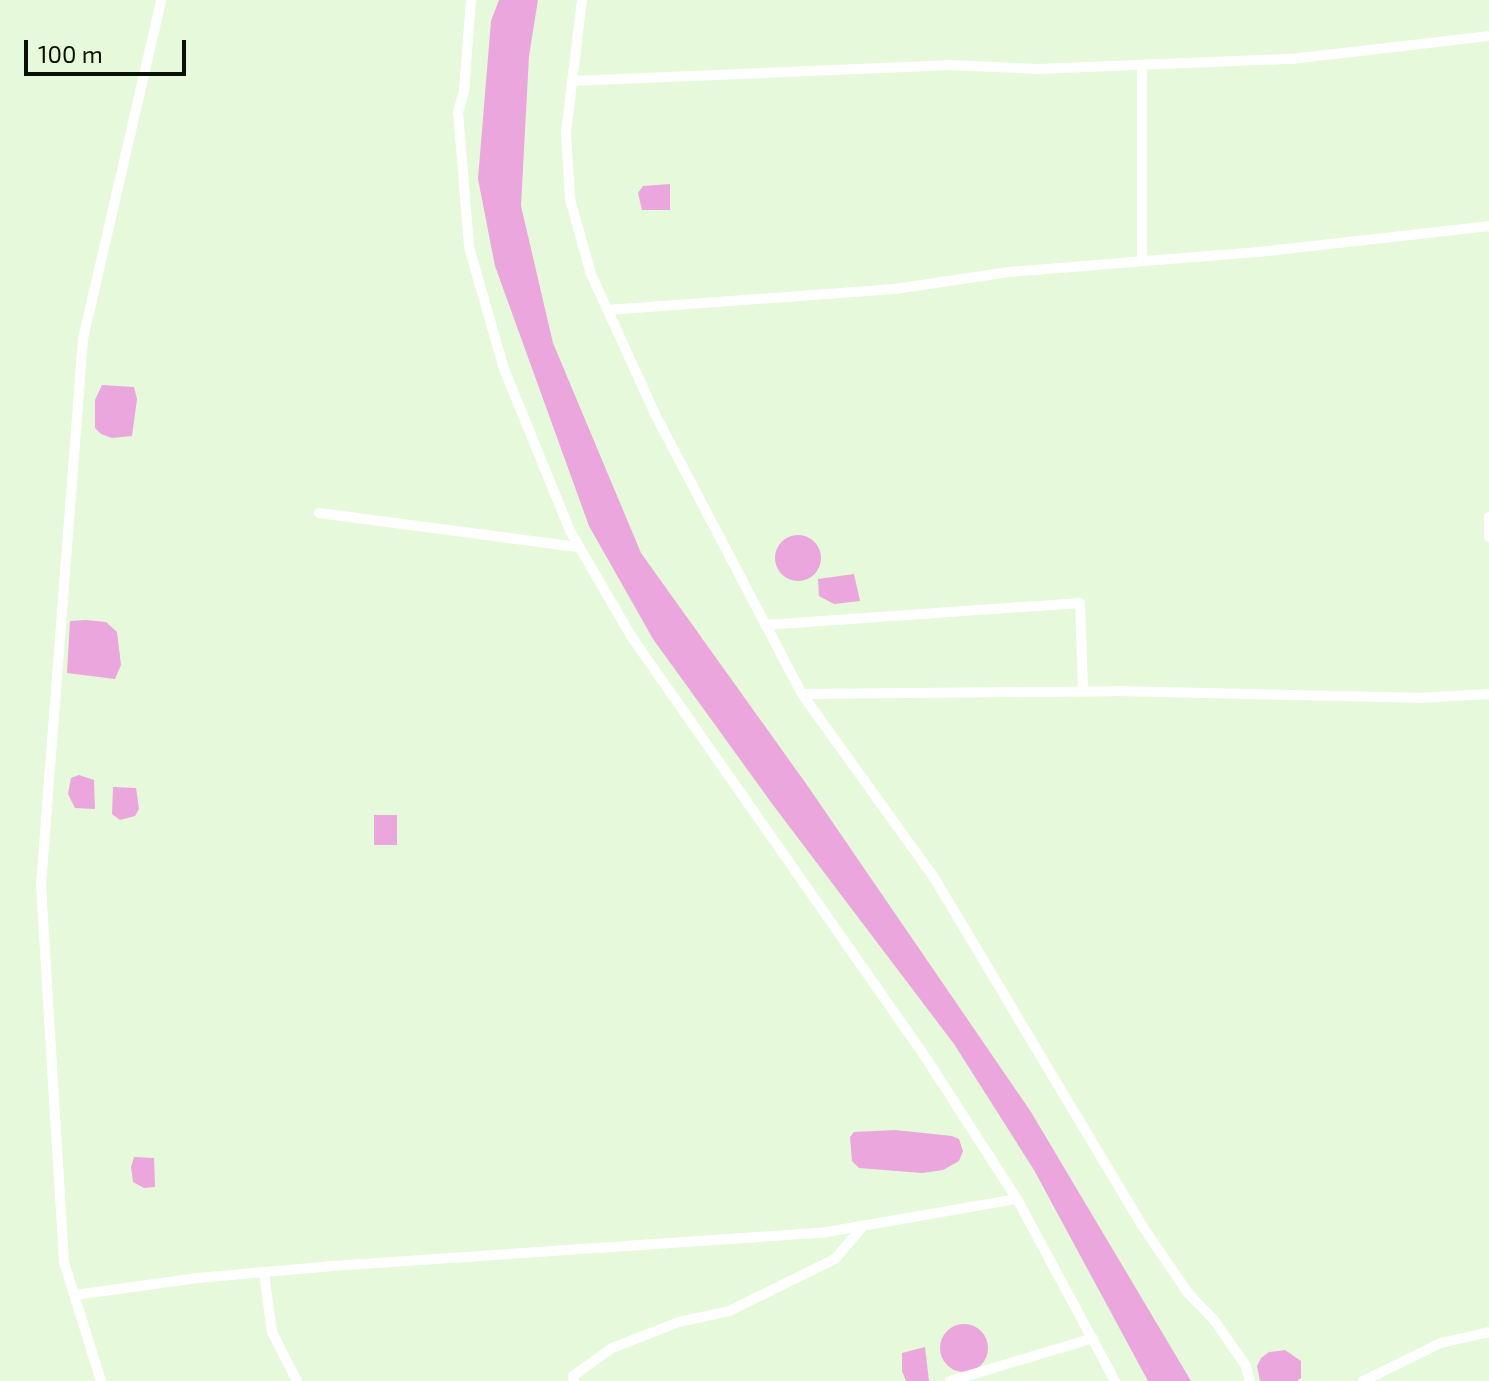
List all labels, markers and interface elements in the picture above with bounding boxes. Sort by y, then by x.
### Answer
scale bar [28,24,190,74]
text: 100 m [38,39,103,68]

